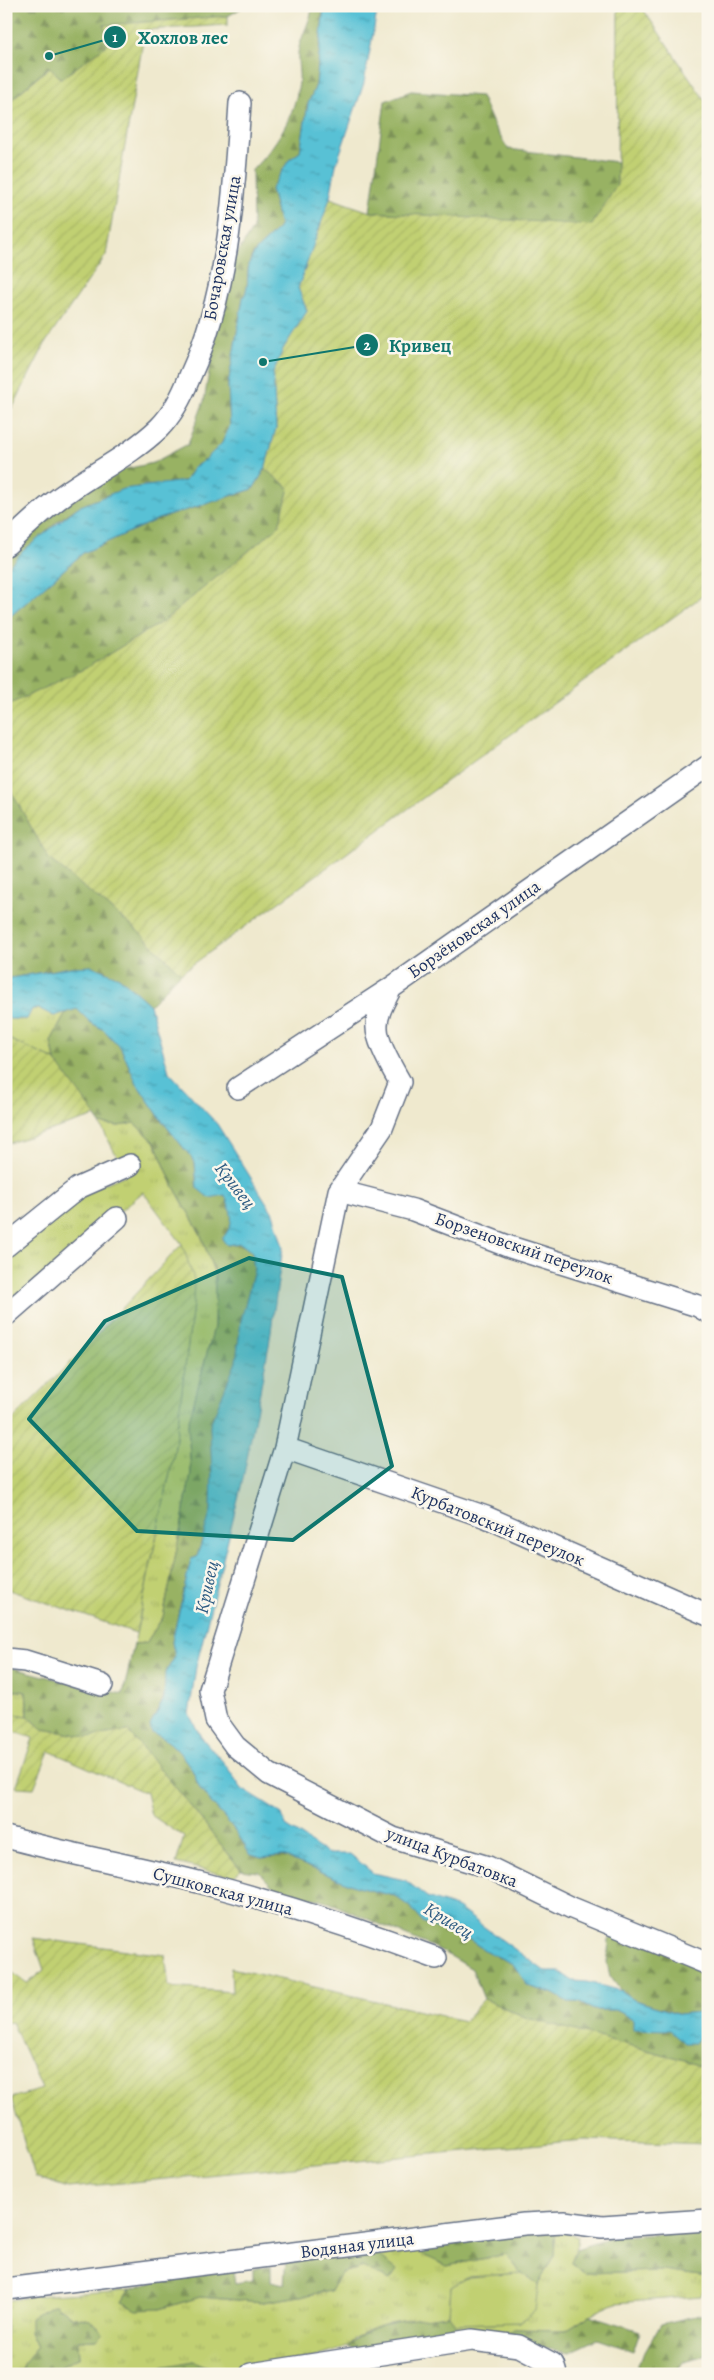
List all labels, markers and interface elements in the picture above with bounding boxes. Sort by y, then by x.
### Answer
callout: Хохлов лес [103,20,238,54]
text: Хохлов лес [138,25,228,51]
text: 1 [112,27,118,47]
street label: Бочаровская улица [197,173,247,323]
callout: Кривец [354,328,462,362]
text: Кривец [389,333,451,359]
text: 2 [363,335,371,355]
street label: Борзёновская улица [403,874,546,984]
water label: Кривец [208,1156,262,1215]
street label: Борзеновский переулок [432,1206,616,1290]
street label: Курбатовский переулок [408,1480,588,1572]
water label: Кривец [189,1558,225,1616]
street label: улица Курбатовка [382,1821,522,1893]
street label: Сушковская улица [150,1861,296,1921]
water label: Кривец [419,1896,478,1946]
street label: Водяная улица [299,2226,416,2264]

